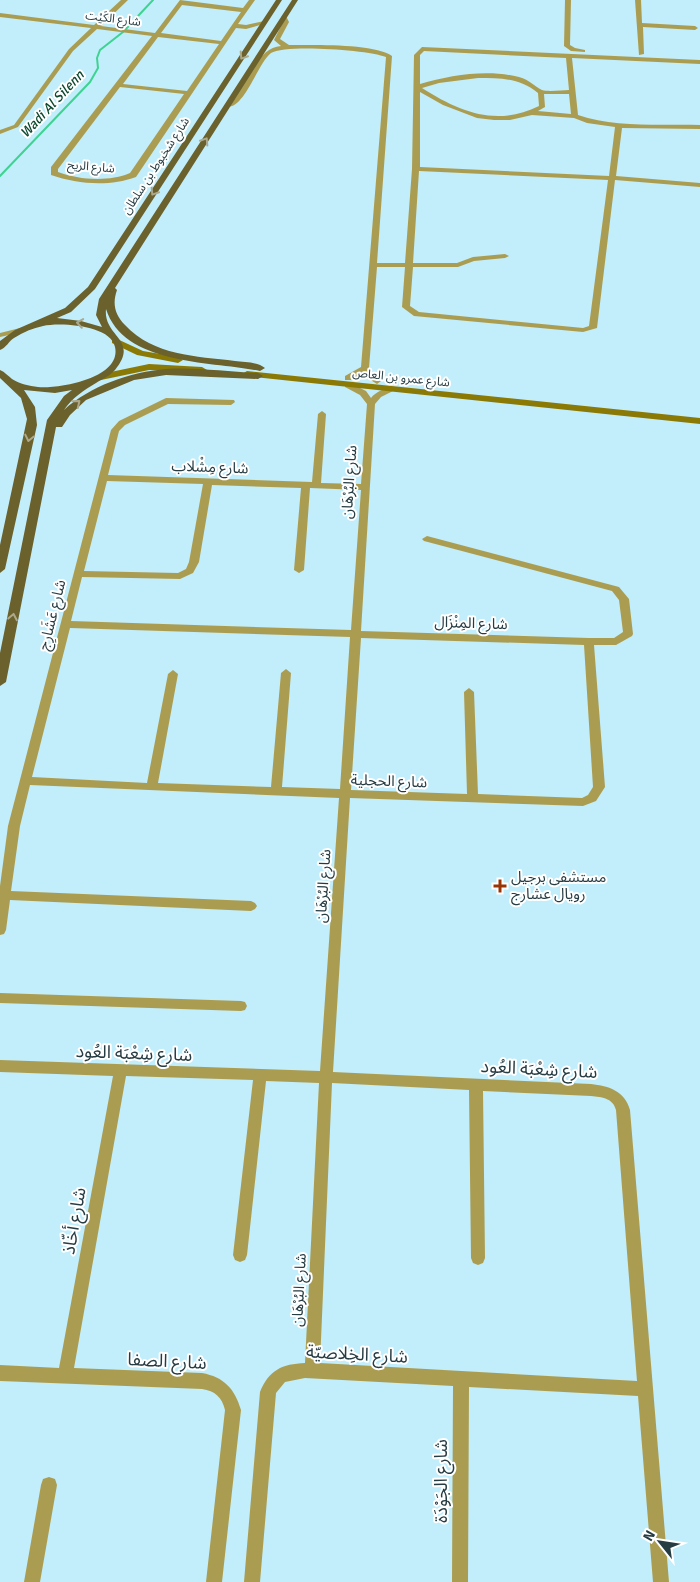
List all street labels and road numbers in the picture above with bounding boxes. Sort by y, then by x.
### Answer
street label: شارع الكَيْت [84,8,142,31]
street label: شارع شخبوط بن سلطان [119,115,194,218]
street label: شارع الريح [66,157,115,178]
street label: شارع عمرو بن العاص [351,365,450,392]
street label: شارع البُرْهَان [337,444,364,520]
street label: شارع مِشْلاب [171,456,249,480]
street label: شارع عَشَارِج [35,578,72,653]
street label: شارع المِنْزَال [434,613,508,636]
street label: شارع الحجلية [350,771,428,794]
street label: شارع البُرْهَان [311,848,338,924]
street label: شارع شِعْبَة العُود [75,1040,193,1069]
street label: شارع شِعْبَة العُود [480,1055,598,1086]
street label: شارع أخّاذ [57,1186,94,1257]
street label: شارع البُرْهَان [288,1252,313,1327]
street label: شارع الخِلاصيّة [305,1340,408,1371]
street label: شارع الصفا [127,1348,207,1377]
street label: شارع الجَوْدَة [430,1439,455,1523]

